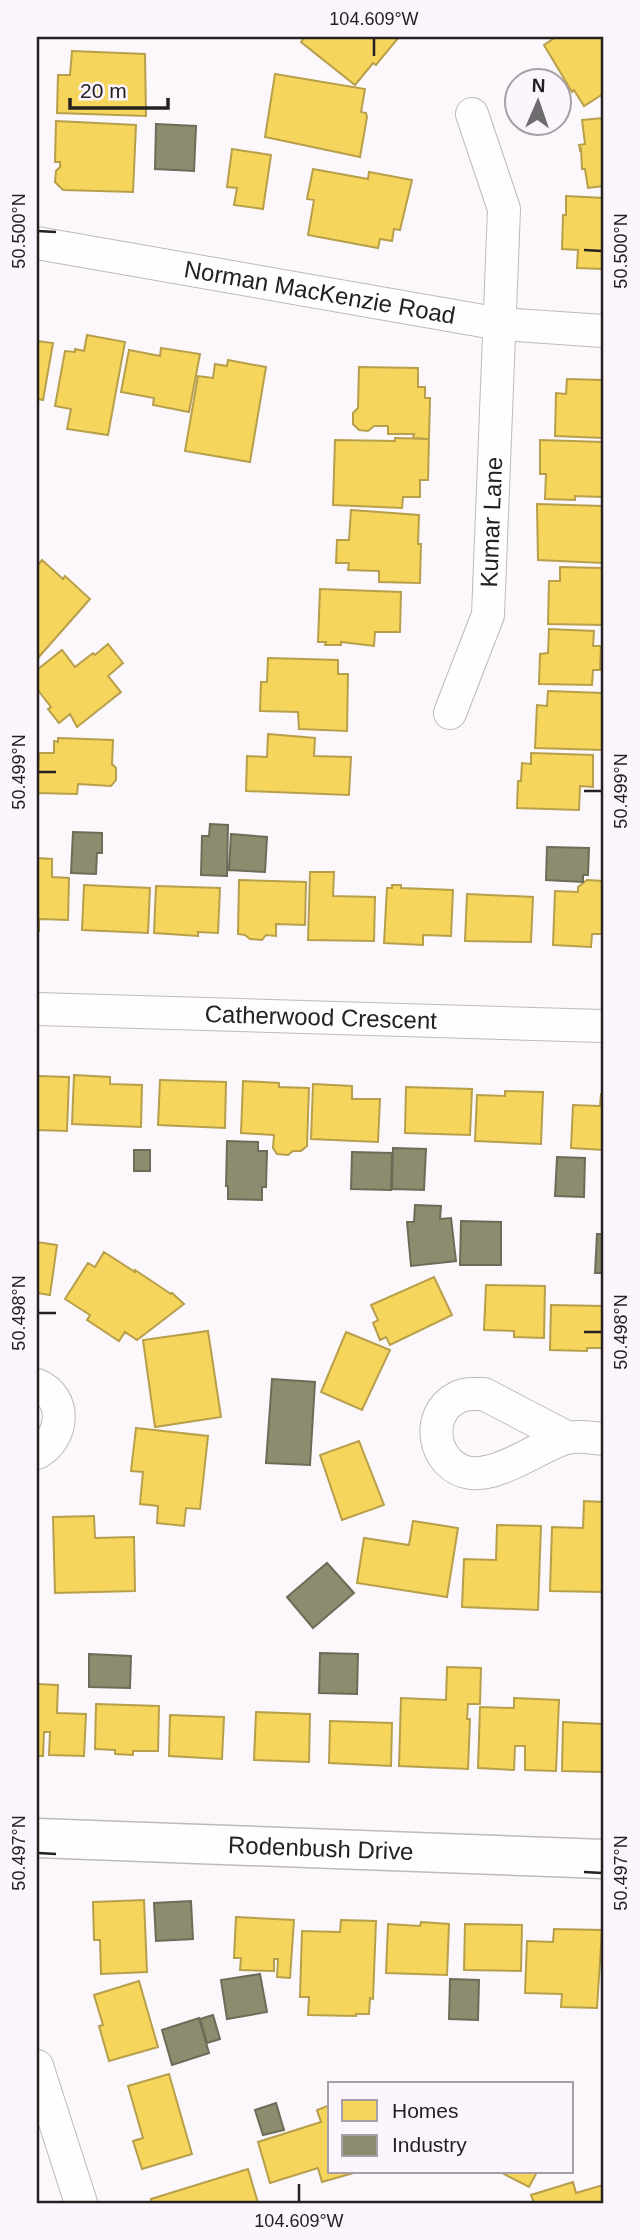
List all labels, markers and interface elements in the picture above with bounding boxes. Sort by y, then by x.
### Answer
text: 104.609°W [329,9,419,29]
scale bar [70,66,168,110]
north arrow [504,66,574,136]
text: N [531,75,546,96]
text: 20 m [80,79,127,102]
text: 50.500°N [9,193,29,269]
text: 50.500°N [611,213,631,289]
street label: Norman MacKenzie Road [182,255,458,329]
street label: Kumar Lane [475,456,507,588]
text: 50.499°N [9,734,29,810]
text: 50.499°N [611,753,631,829]
street label: Catherwood Crescent [204,1000,438,1034]
text: 50.498°N [9,1275,29,1351]
text: 50.498°N [611,1294,631,1370]
text: 50.497°N [9,1815,29,1891]
street label: Rodenbush Drive [228,1831,414,1865]
text: 50.497°N [611,1835,631,1911]
legend [328,2082,574,2174]
text: Homes [392,2099,459,2122]
text: Industry [392,2133,467,2156]
text: 104.609°W [254,2211,344,2231]

